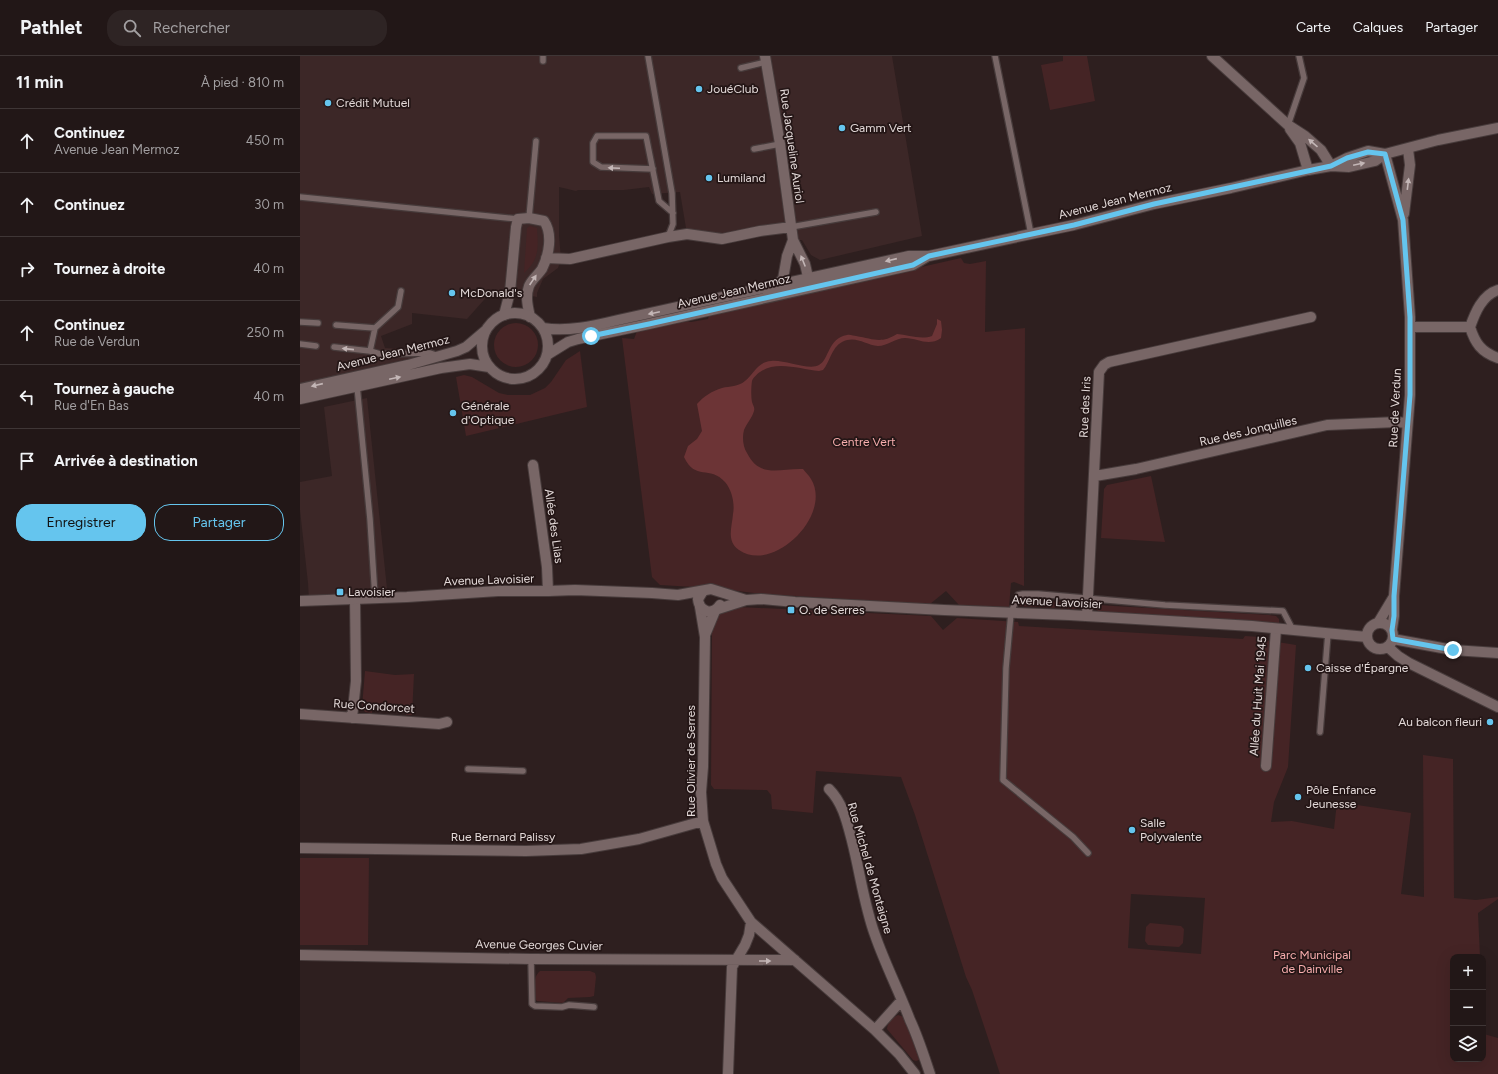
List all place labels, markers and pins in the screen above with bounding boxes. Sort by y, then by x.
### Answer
place label: JouéClub [707,82,758,96]
marker: JouéClub [694,84,704,94]
place label: Crédit Mutuel [336,96,410,110]
marker: Crédit Mutuel [323,98,333,108]
place label: Gamm Vert [850,121,912,135]
marker: Gamm Vert [837,123,847,133]
place label: Lumiland [717,171,765,185]
marker: Lumiland [704,173,714,183]
place label: McDonald's [460,286,523,300]
marker: McDonald's [447,288,457,298]
place label: Générale d'Optique [461,399,515,427]
marker: Générale d'Optique [448,408,458,418]
place label: Lavoisier [348,585,395,599]
marker: Lavoisier [335,587,345,597]
place label: O. de Serres [799,603,865,617]
marker: O. de Serres [786,605,796,615]
place label: Caisse d'Épargne [1316,661,1409,675]
marker: Caisse d'Épargne [1303,663,1313,673]
place label: Au balcon fleuri [1398,715,1482,729]
marker: Au balcon fleuri [1485,717,1495,727]
place label: Pôle Enfance Jeunesse [1306,783,1376,811]
marker: Pôle Enfance Jeunesse [1293,792,1303,802]
place label: Salle Polyvalente [1140,816,1202,844]
marker: Salle Polyvalente [1127,825,1137,835]

